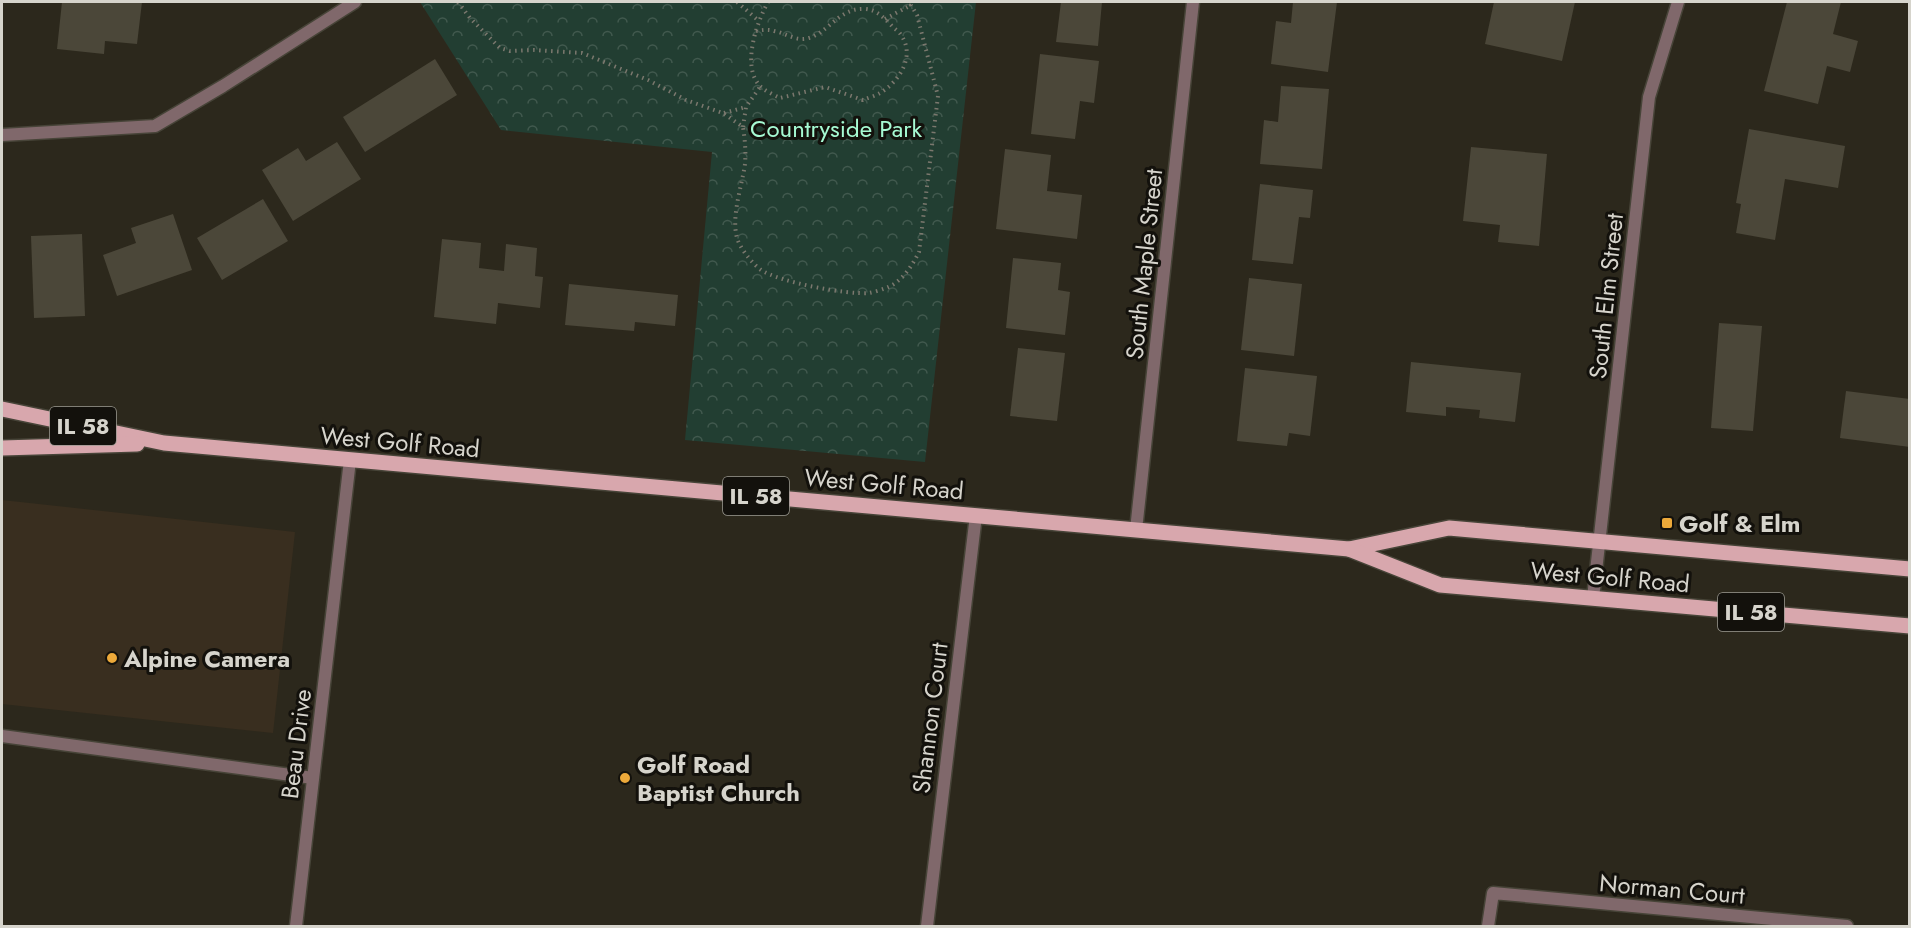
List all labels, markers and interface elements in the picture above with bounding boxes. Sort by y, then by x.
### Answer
park label: Countryside Park [750,111,922,146]
street label: South Maple Street [1117,167,1171,361]
street label: South Elm Street [1580,211,1632,381]
road number: IL 58 [50,407,116,445]
street label: West Golf Road [319,418,481,466]
street label: West Golf Road [803,460,965,508]
road number: IL 58 [723,477,789,515]
place label: Golf & Elm [1679,506,1801,541]
marker: Golf & Elm [1660,516,1674,530]
street label: West Golf Road [1529,553,1691,601]
road number: IL 58 [1718,593,1784,631]
street label: Shannon Court [903,640,957,795]
place label: Alpine Camera [123,641,290,676]
marker: Alpine Camera [105,651,119,665]
street label: Beau Drive [272,687,320,801]
place label: Golf Road Baptist Church [637,747,800,810]
marker: Golf Road Baptist Church [618,771,632,785]
street label: Norman Court [1598,865,1747,913]

